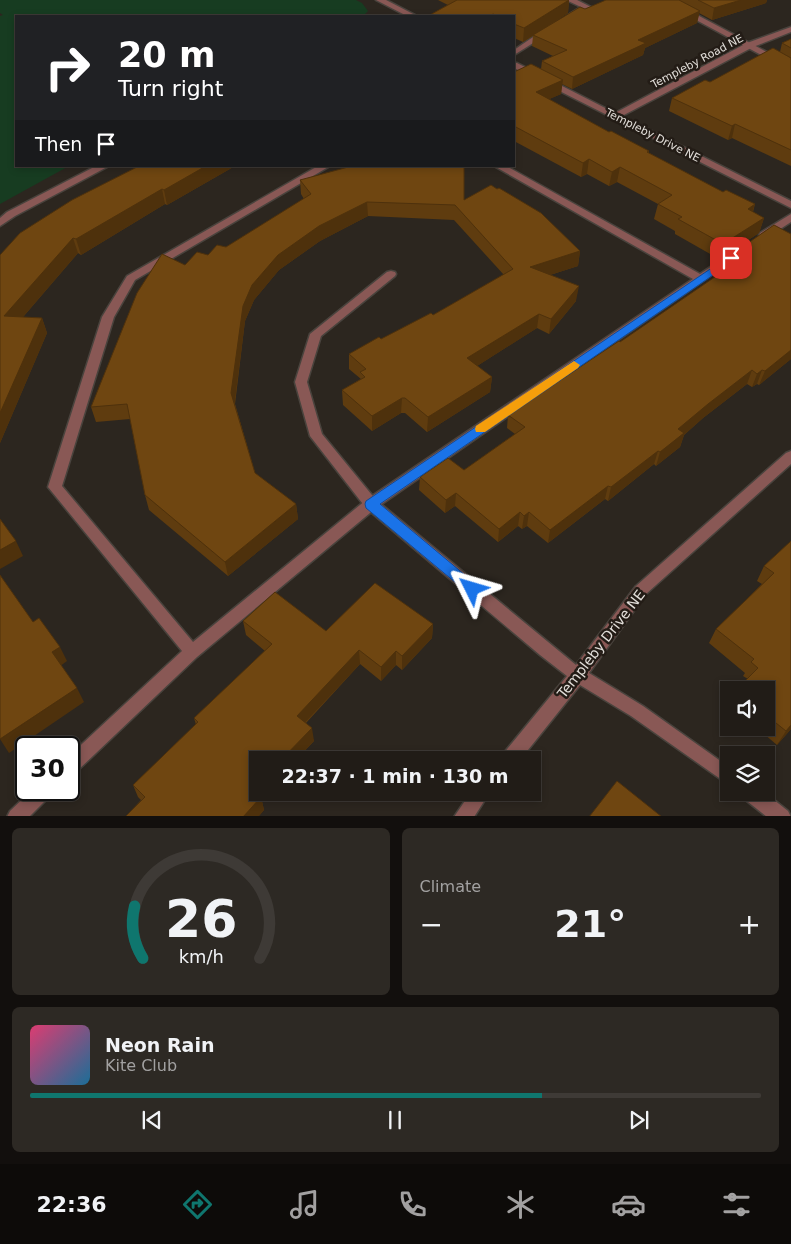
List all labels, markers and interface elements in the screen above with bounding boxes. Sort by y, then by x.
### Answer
street label: Templeby Road NE [648,32,746,92]
icon: right [35,35,100,100]
text: 20 m [118,35,215,75]
text: Turn right [118,76,223,101]
street label: Templeby Drive NE [603,106,702,165]
icon: arrive [92,130,120,158]
text: Then [35,133,82,155]
pin [710,237,752,279]
icon: arrive [717,244,745,272]
position arrow [445,562,497,614]
street label: Templeby Drive NE [553,587,648,702]
map controls [720,681,775,801]
button: sound [720,681,775,736]
speed limit sign: 30 [15,736,80,801]
button: layers [720,746,775,801]
text: 22:37 · 1 min · 130 m [281,765,509,787]
text: Climate [420,877,481,896]
text: 26 [165,889,237,949]
text: 21° [554,902,626,946]
text: − [420,908,443,941]
text: + [738,908,761,941]
text: km/h [178,946,223,967]
text: Neon Rain [105,1034,214,1056]
text: Kite Club [105,1056,177,1075]
icon: previous [138,1106,166,1134]
icon: pause [381,1106,409,1134]
icon: next [625,1106,653,1134]
icon: directions [180,1187,215,1222]
icon: music [287,1187,322,1222]
icon: phone [395,1187,430,1222]
icon: climate [503,1187,538,1222]
icon: car [611,1187,646,1222]
icon: filters [719,1187,754,1222]
text: 22:36 [36,1192,107,1217]

